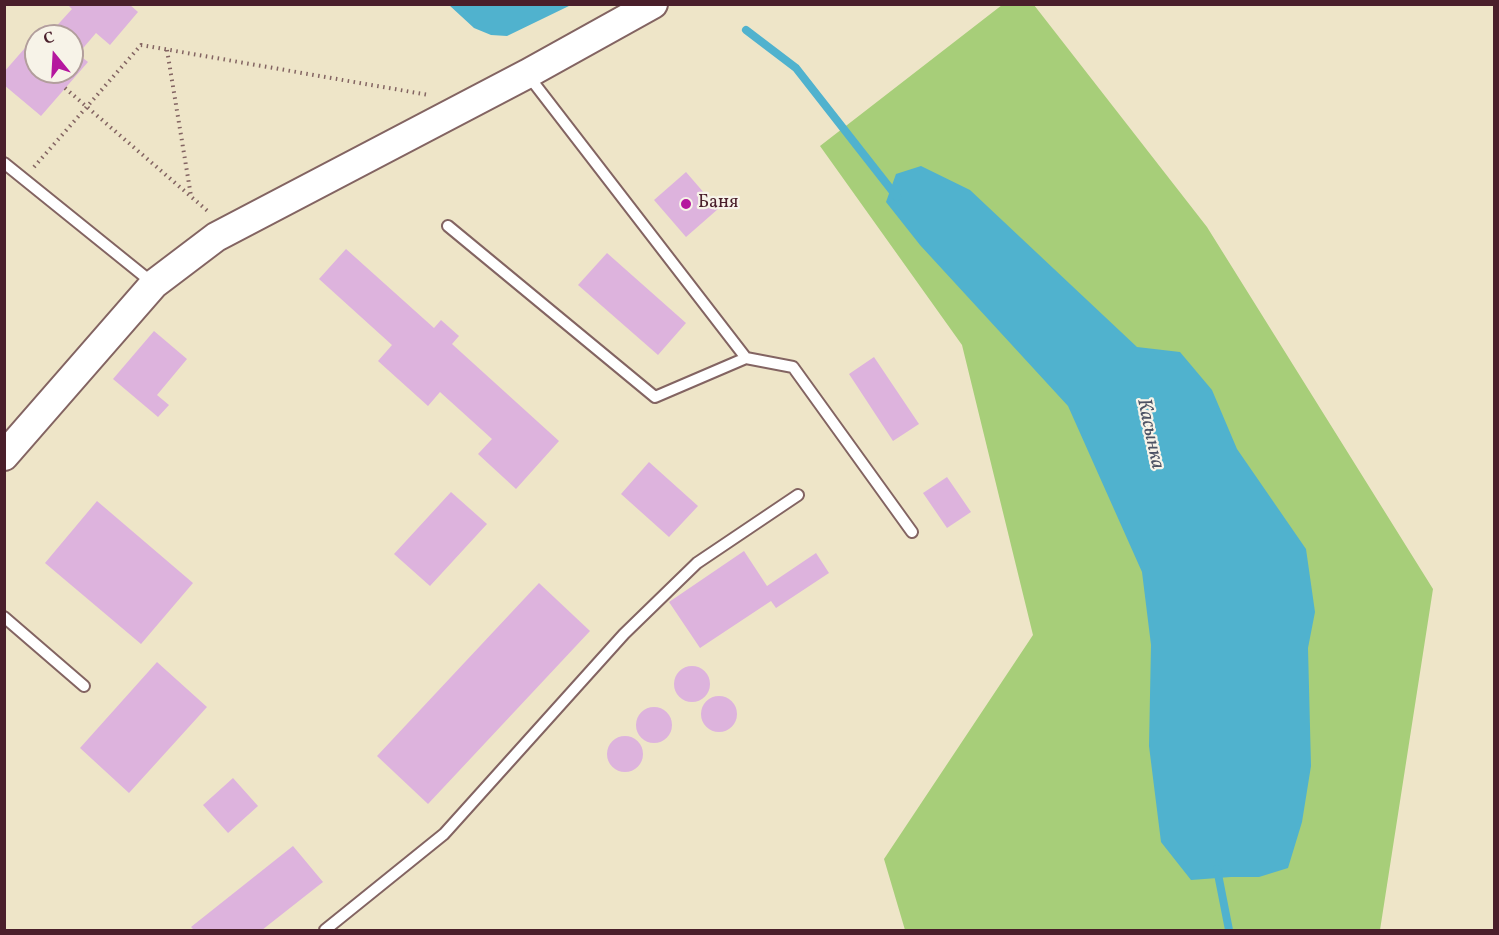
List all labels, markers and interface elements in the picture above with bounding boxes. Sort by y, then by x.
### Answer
north arrow [24,24,84,84]
text: С [41,27,57,51]
place label: Баня [698,193,738,215]
marker: Баня [679,197,693,211]
water label: Касынка [1130,396,1168,472]

